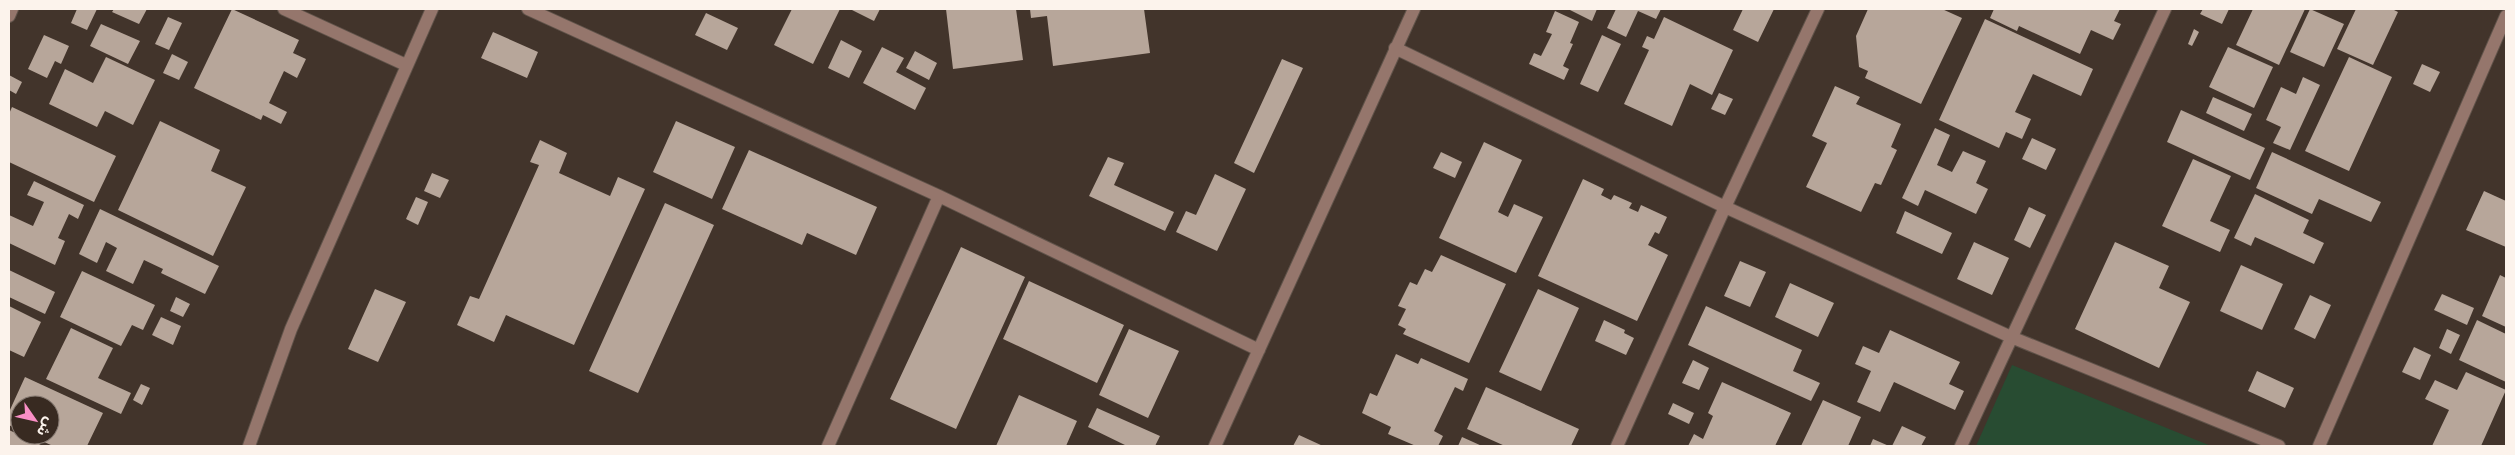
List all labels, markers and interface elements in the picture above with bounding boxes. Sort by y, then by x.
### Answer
north arrow [10,395,60,445]
text: ش [34,415,58,440]

